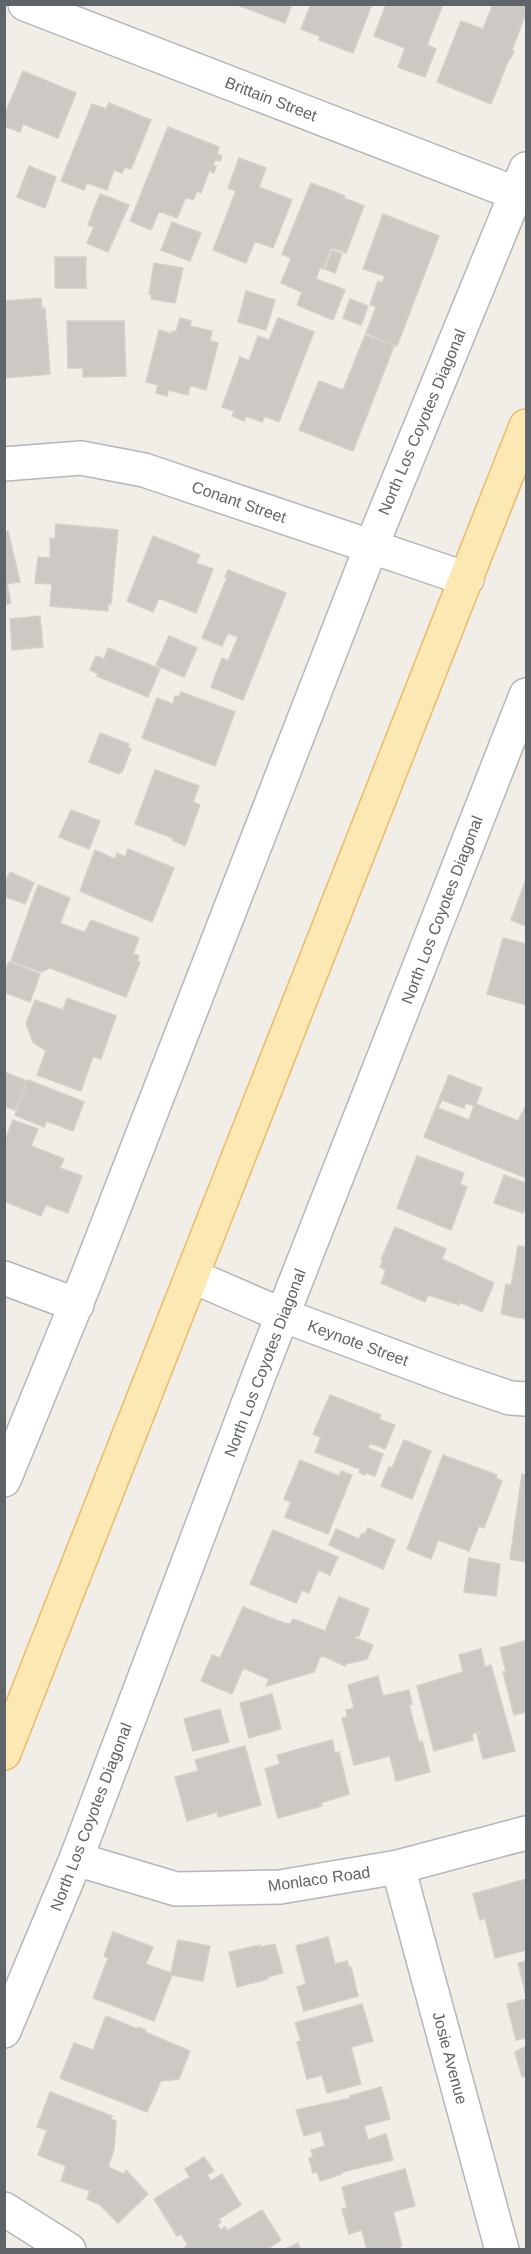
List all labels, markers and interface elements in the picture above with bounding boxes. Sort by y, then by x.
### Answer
street label: Brittain Street [223,74,320,125]
street label: North Los Coyotes Diagonal [375,327,469,517]
street label: Conant Street [190,478,289,526]
street label: North Los Coyotes Diagonal [398,814,486,1006]
street label: North Los Coyotes Diagonal [221,1267,309,1459]
street label: Keynote Street [305,1317,411,1369]
street label: North Los Coyotes Diagonal [47,1721,135,1913]
street label: Monlaco Road [267,1863,371,1895]
street label: Josie Avenue [430,2010,471,2106]

